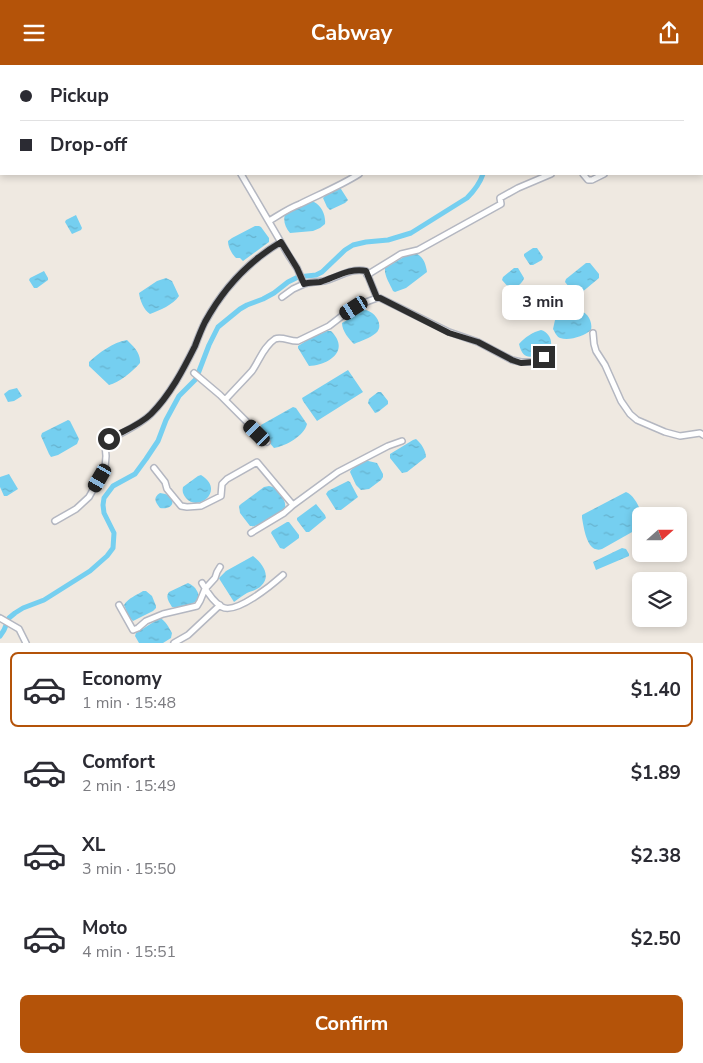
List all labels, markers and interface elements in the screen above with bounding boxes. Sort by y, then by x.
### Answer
text: Cabway [311,18,392,48]
icon: menu [20,19,48,47]
icon: share [655,19,683,47]
text: Pickup [50,83,109,109]
text: Drop-off [50,132,127,158]
callout: 3 min [503,285,585,319]
text: 3 min [522,291,564,313]
car [337,294,370,322]
route end [533,346,555,368]
car [241,417,272,449]
route start [98,428,120,450]
car [86,461,113,495]
north arrow [632,507,688,563]
map controls [632,507,687,627]
button: layers [632,572,687,627]
text: Economy [82,666,162,692]
icon: car [22,667,67,712]
text: $1.40 [631,677,681,703]
text: 1 min · 15:48 [82,692,176,714]
text: Comfort [82,749,155,775]
icon: car [22,750,67,795]
text: $1.89 [631,760,681,786]
text: 2 min · 15:49 [82,775,176,797]
text: XL [82,832,105,858]
icon: car [22,833,67,878]
text: $2.38 [631,843,681,869]
text: 3 min · 15:50 [82,858,176,880]
text: Moto [82,915,128,941]
icon: car [22,916,67,961]
text: $2.50 [631,926,681,952]
text: 4 min · 15:51 [82,941,176,963]
button: Confirm [20,995,683,1053]

